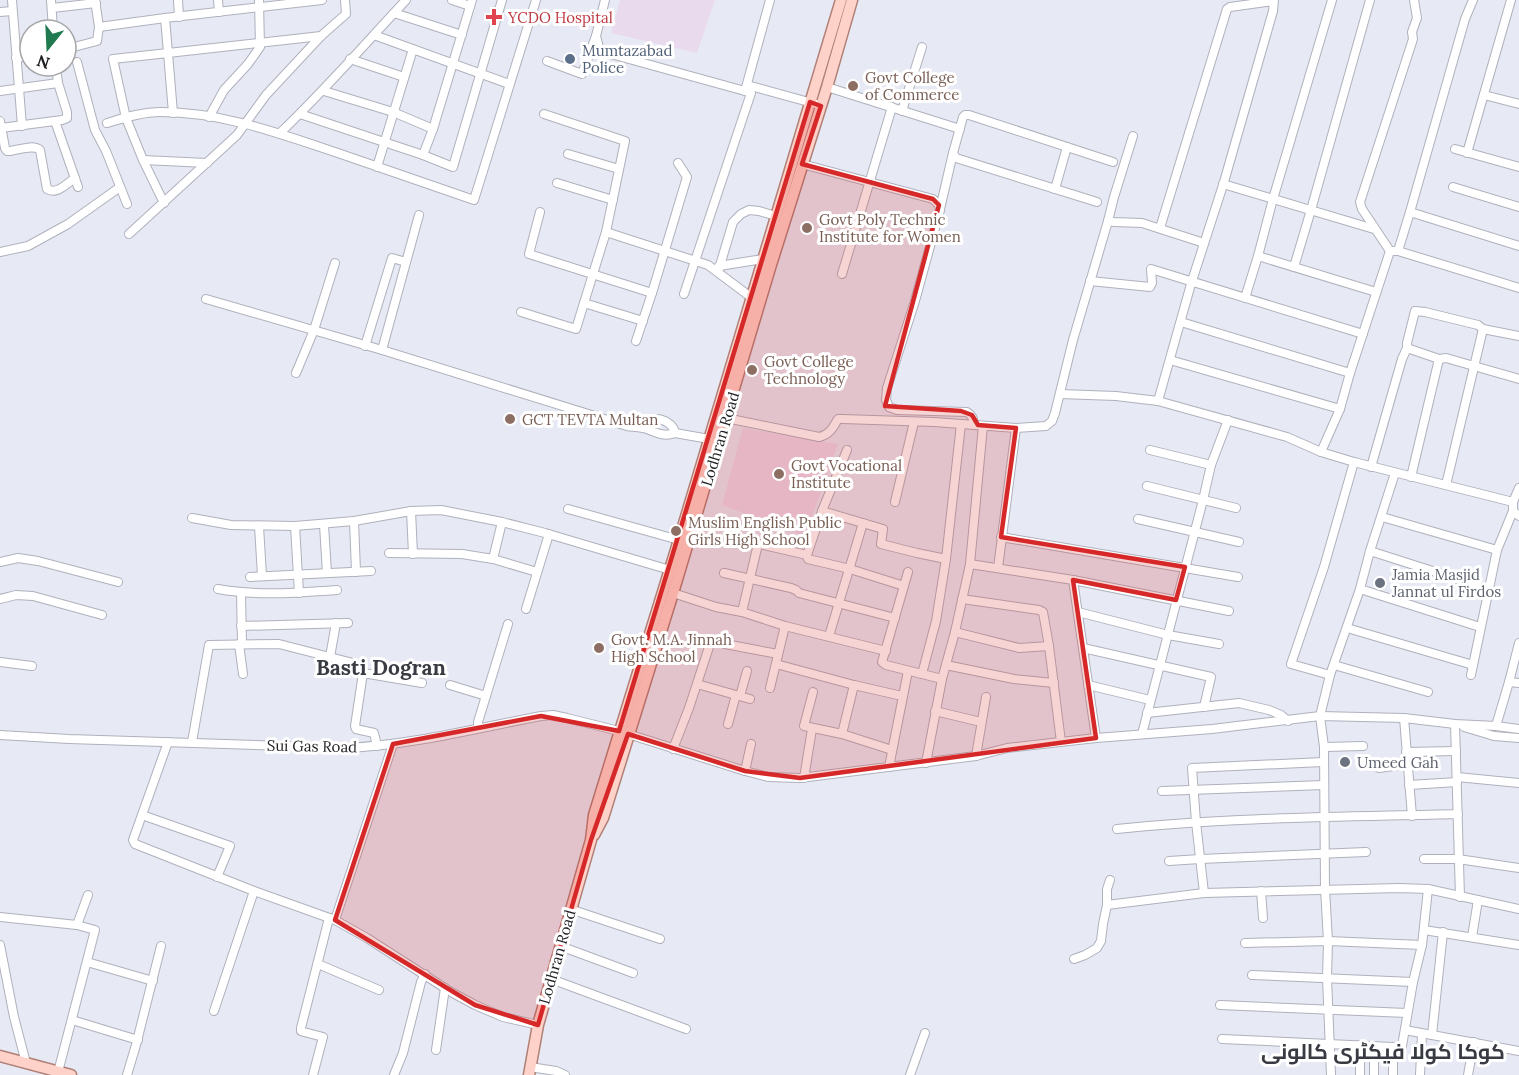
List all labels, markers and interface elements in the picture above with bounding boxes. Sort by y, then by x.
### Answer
marker: YCDO Hospital [485,8,503,26]
place label: YCDO Hospital [507,8,613,27]
north arrow [18,18,78,78]
place label: Mumtazabad Police [582,41,672,77]
text: N [34,51,52,74]
marker: Mumtazabad Police [563,52,577,66]
place label: Govt College of Commerce [865,68,959,104]
marker: Govt College of Commerce [846,79,860,93]
place label: Govt Poly Technic Institute for Women [819,210,961,246]
marker: Govt Poly Technic Institute for Women [800,221,814,235]
place label: Govt College Technology [764,352,854,388]
marker: Govt College Technology [745,363,759,377]
street label: Lodhran Road [697,390,743,488]
place label: GCT TEVTA Multan [522,410,658,429]
marker: GCT TEVTA Multan [503,412,517,426]
place label: Govt Vocational Institute [791,456,902,492]
marker: Govt Vocational Institute [772,467,786,481]
place label: Muslim English Public Girls High School [688,513,842,549]
marker: Muslim English Public Girls High School [669,524,683,538]
place label: Jamia Masjid Jannat ul Firdos [1391,565,1501,601]
marker: Jamia Masjid Jannat ul Firdos [1373,576,1387,590]
place label: Govt. M.A. Jinnah High School [611,630,732,666]
marker: Govt. M.A. Jinnah High School [592,641,606,655]
district label: Basti Dogran [316,654,446,681]
street label: Sui Gas Road [267,736,357,756]
place label: Umeed Gah [1357,753,1439,772]
marker: Umeed Gah [1338,755,1352,769]
street label: Lodhran Road [534,908,580,1006]
district label: کوکا کولا فیکٹری کالونی [1261,1038,1505,1065]

